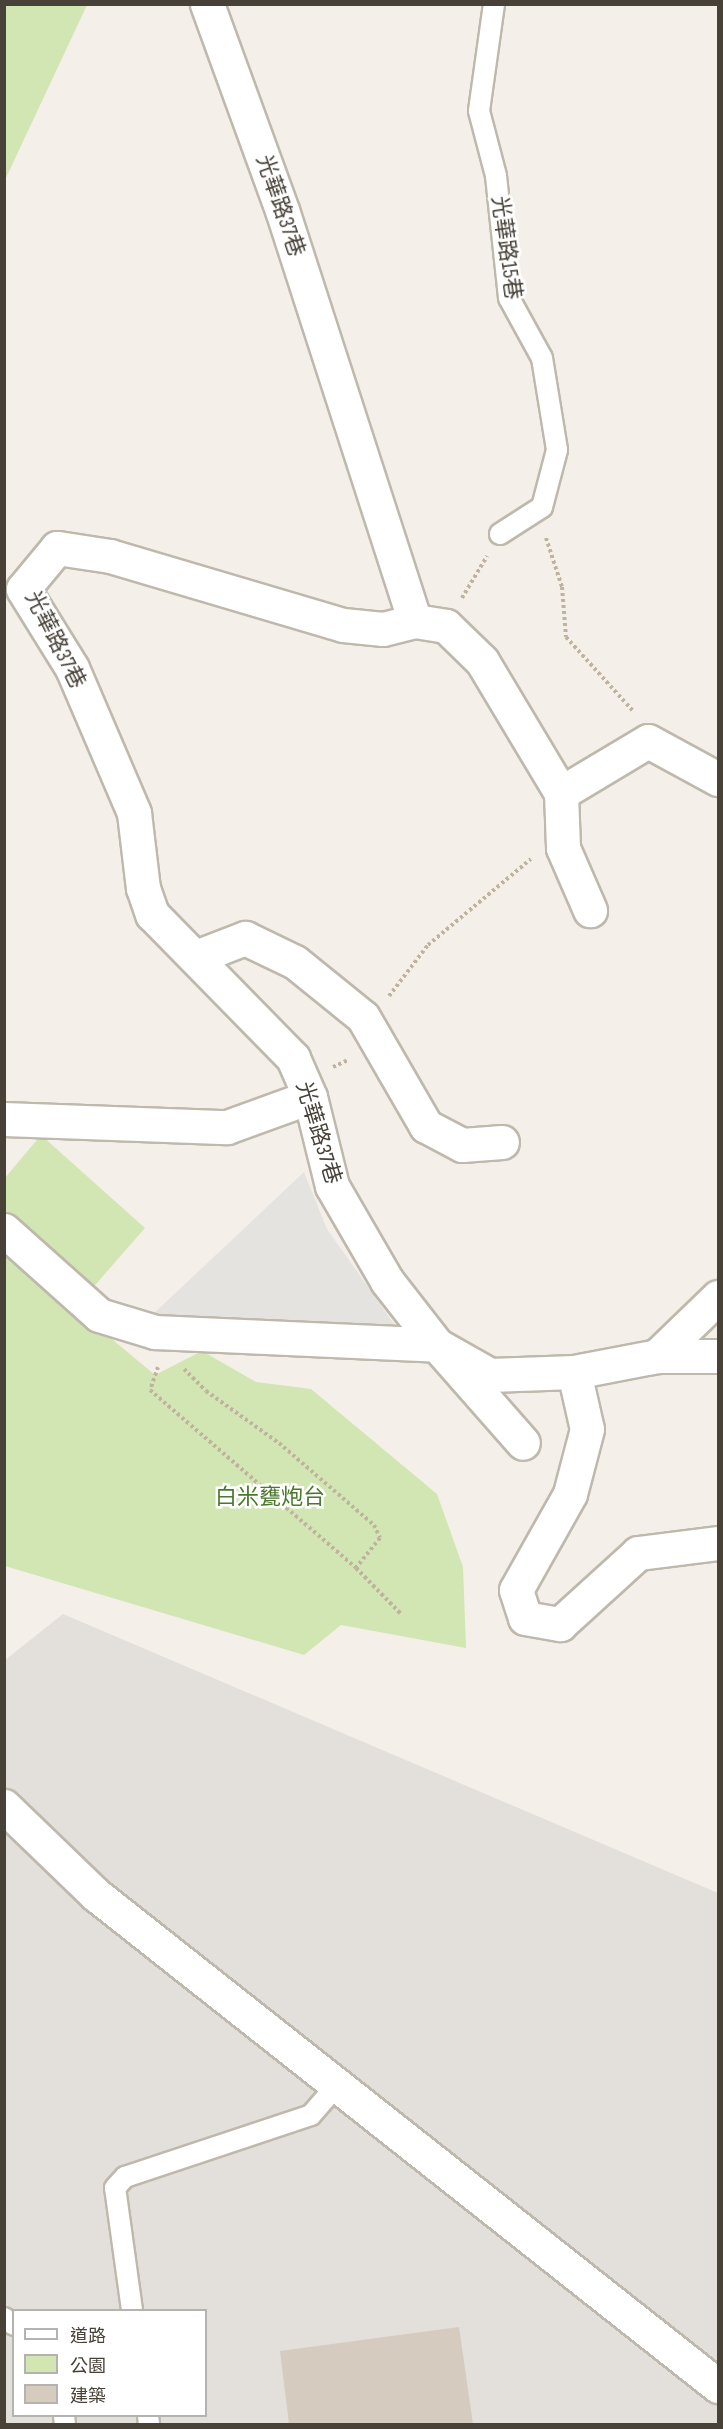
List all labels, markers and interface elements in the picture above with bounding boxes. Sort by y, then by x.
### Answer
street label: 光華路37巷 [250,152,310,260]
street label: 光華路15巷 [486,194,526,302]
street label: 光華路37巷 [19,587,91,693]
street label: 光華路37巷 [290,1078,346,1188]
park label: 白米甕炮台 [215,1485,325,1511]
legend [12,2309,207,2417]
text: 道路 [70,2326,106,2347]
text: 公園 [70,2356,106,2377]
text: 建築 [70,2386,106,2407]

